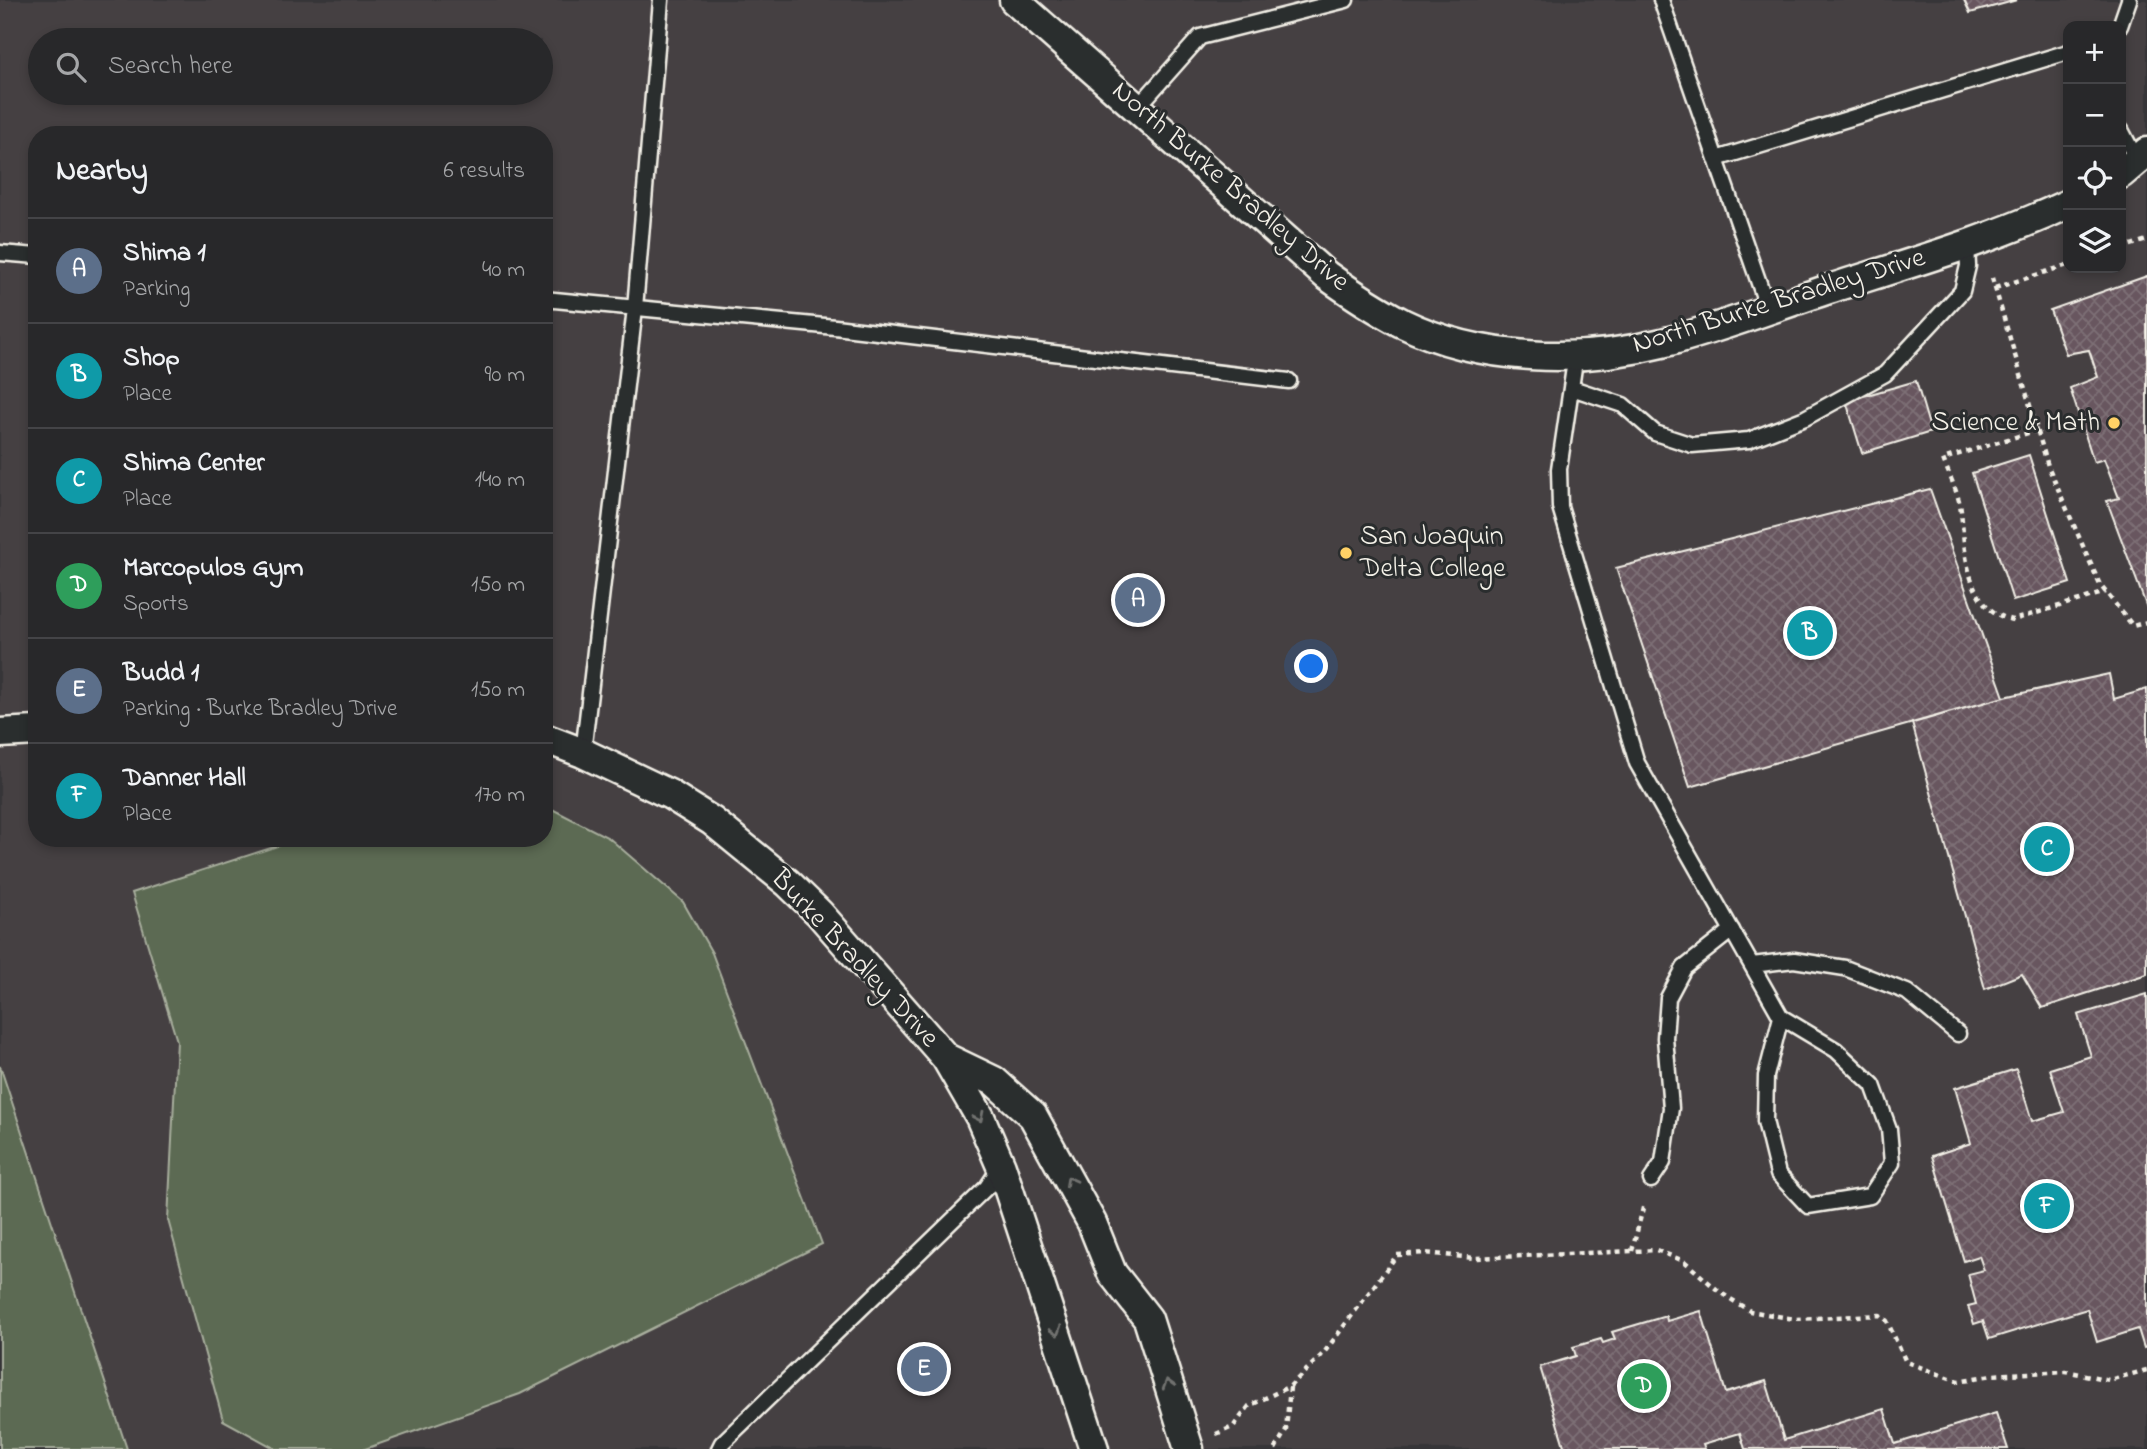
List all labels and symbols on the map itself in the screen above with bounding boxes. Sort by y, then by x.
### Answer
street label: North Burke Bradley Drive [1102,72,1358,302]
street label: North Burke Bradley Drive [1628,238,1931,366]
place label: Science & Math [1932,403,2100,444]
marker: Science & Math [2106,415,2122,431]
place label: San Joaquin Delta College [1359,517,1506,590]
marker: San Joaquin Delta College [1338,545,1354,561]
pin: A [1115,574,1161,626]
pin: B [1787,607,1833,659]
your location [1294,649,1328,683]
pin: C [2024,823,2070,875]
street label: Burke Bradley Drive [759,859,948,1058]
one-way arrow [971,1110,985,1123]
one-way arrow [1065,1176,1078,1188]
pin: F [2024,1180,2070,1232]
one-way arrow [1048,1325,1062,1337]
pin: E [901,1343,947,1395]
pin: D [1621,1360,1667,1412]
one-way arrow [1162,1378,1176,1391]

